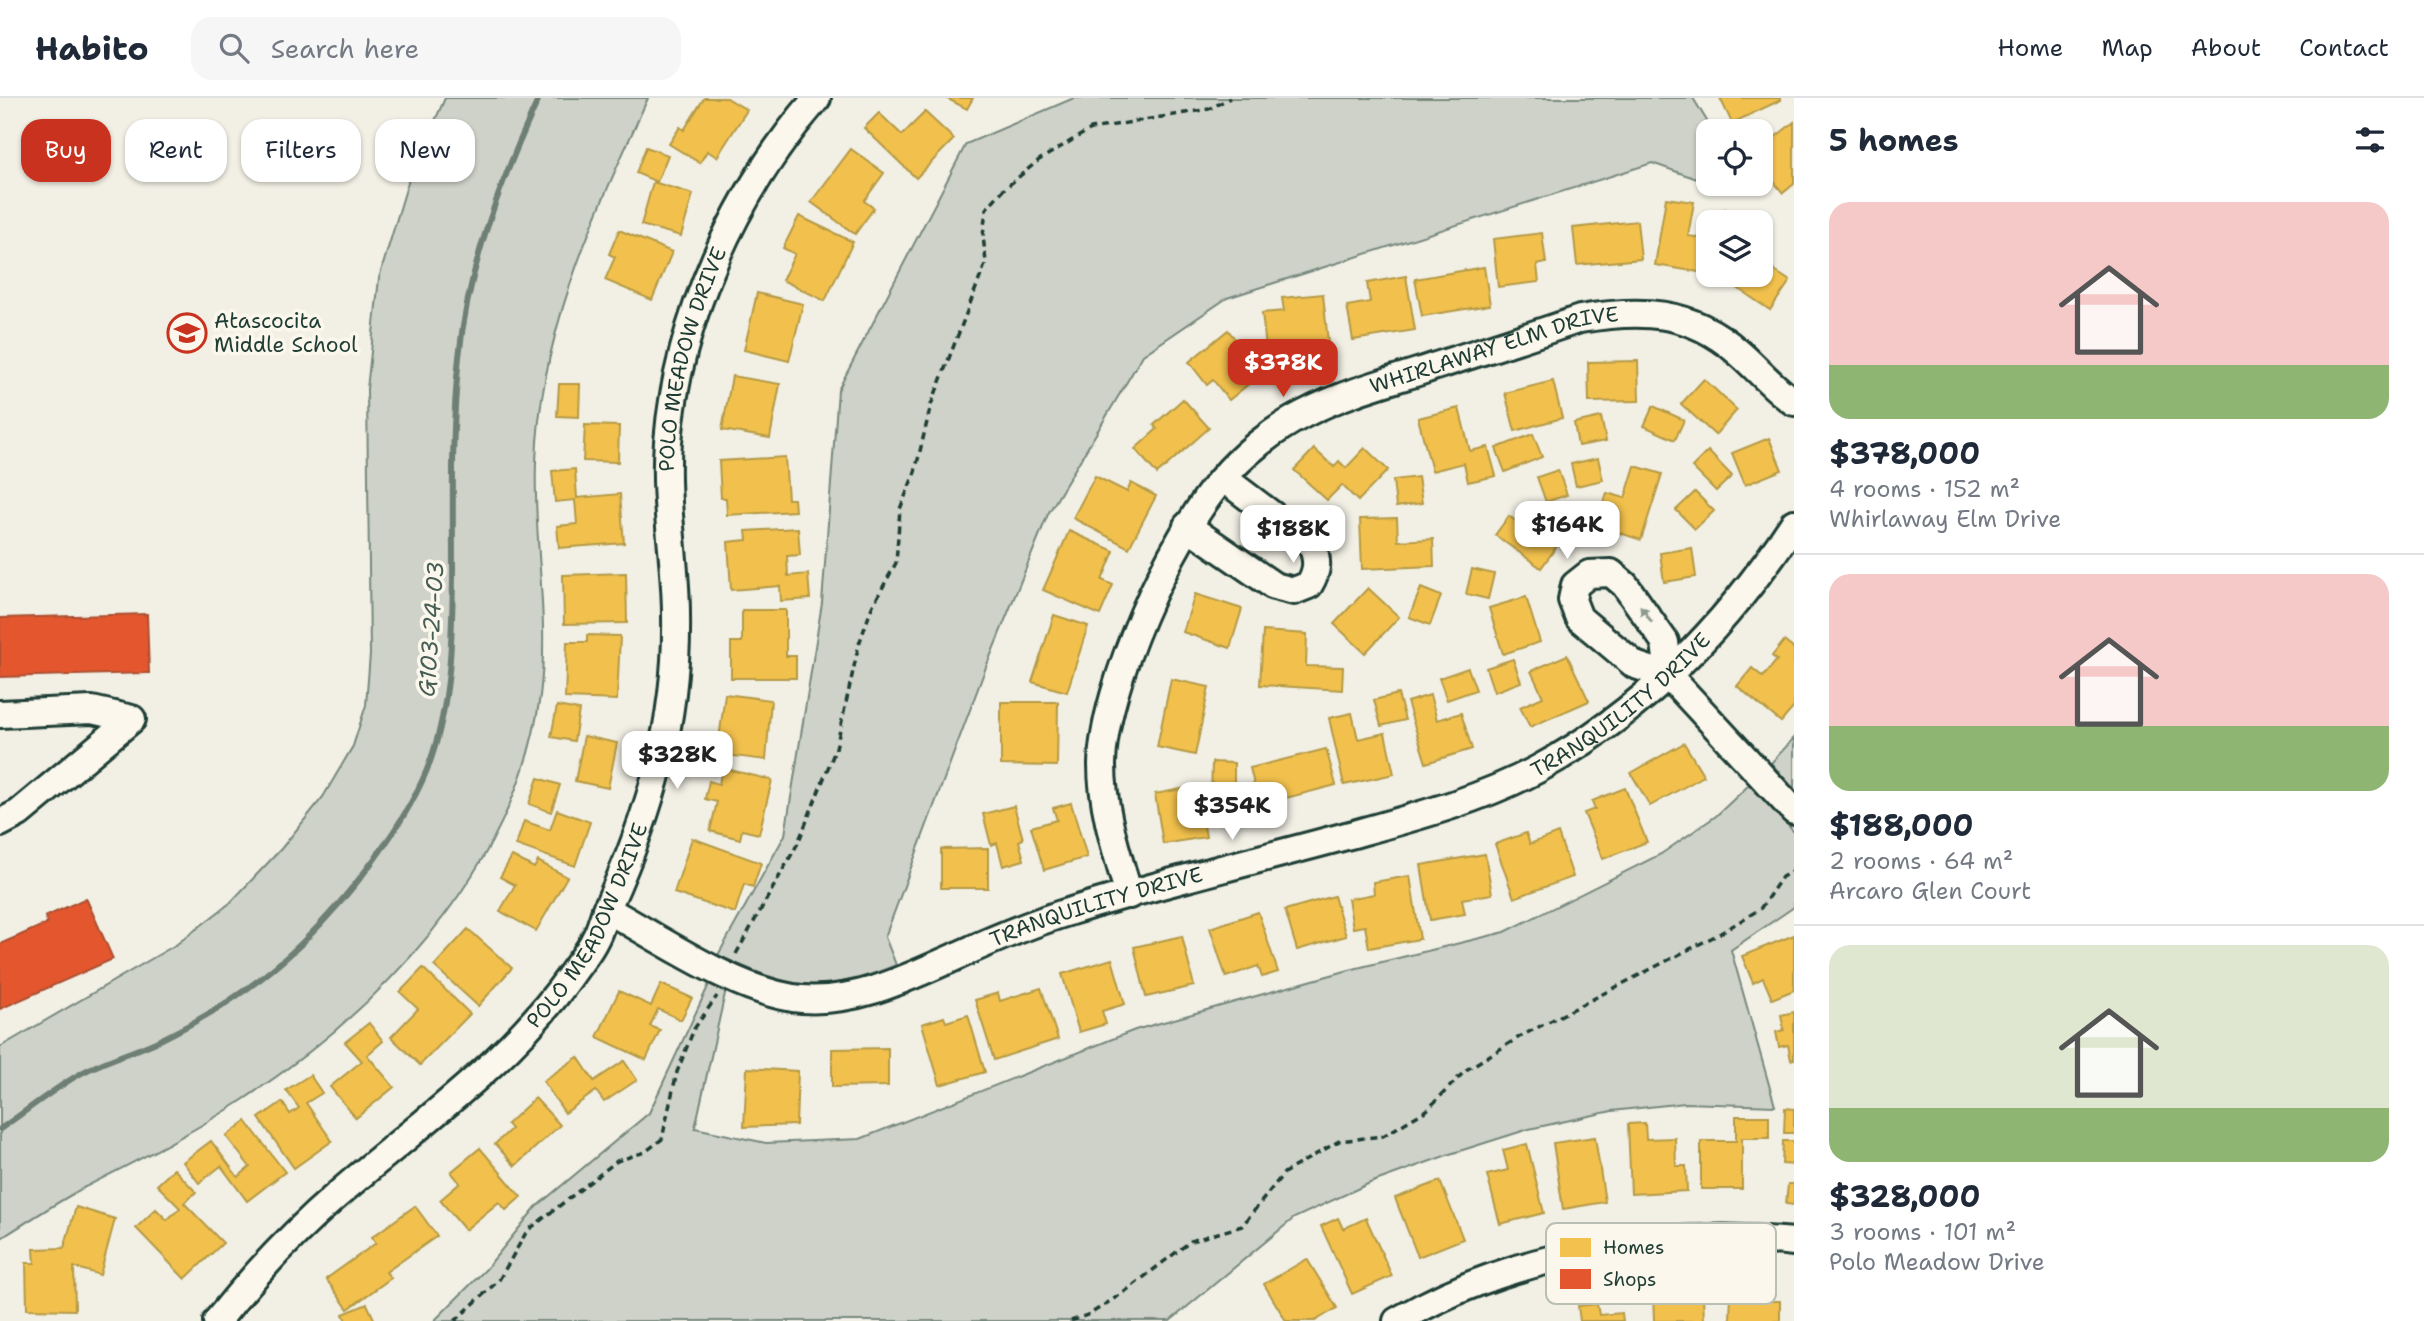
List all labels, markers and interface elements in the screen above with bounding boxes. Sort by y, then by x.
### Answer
search box [191,17,681,80]
text: Habito [35,26,149,71]
icon: search [215,29,253,67]
text: Search here [271,31,419,66]
text: Home [1997,32,2063,64]
text: Map [2101,32,2153,64]
text: About [2191,32,2261,64]
text: Contact [2299,32,2389,64]
chip: Buy [21,119,111,182]
chip: Rent [125,119,227,182]
chip: Filters [241,119,361,182]
chip: New [375,119,475,182]
map controls [1696,119,1773,287]
button: locate [1696,119,1773,196]
text: 5 homes [1829,120,1959,161]
icon: filters [2351,121,2389,159]
button: layers [1696,210,1773,287]
street label: POLO MEADOW DRIVE [653,242,733,472]
icon: home [2046,247,2172,373]
street label: WHIRLAWAY ELM DRIVE [1366,300,1620,400]
place label: Atascocita Middle School [214,307,358,359]
school or university icon: Atascocita Middle School [166,312,208,354]
pin: $378K [1234,340,1332,399]
text: $378K [1244,347,1322,377]
text: $378,000 [1829,433,1980,474]
text: 4 rooms · 152 m² [1829,474,2020,504]
pin: $164K [1518,502,1616,561]
text: Whirlaway Elm Drive [1829,504,2061,534]
pin: $188K [1244,505,1342,565]
text: $164K [1531,509,1603,539]
text: $188K [1256,513,1330,543]
water label: G103-24-03 [411,560,451,698]
one-way arrow [1639,605,1653,623]
icon: home [2046,619,2172,745]
street label: TRANQUILITY DRIVE [1526,627,1717,784]
pin: $328K [628,732,726,791]
text: $328K [638,739,716,769]
pin: $354K [1183,782,1281,842]
text: $354K [1193,790,1271,820]
text: $188,000 [1829,805,1974,846]
street label: POLO MEADOW DRIVE [520,819,654,1034]
text: 2 rooms · 64 m² [1829,846,2013,876]
street label: TRANQUILITY DRIVE [986,860,1206,954]
text: Arcaro Glen Court [1829,876,2031,906]
icon: home [2046,990,2172,1116]
text: $328,000 [1829,1176,1980,1217]
text: 3 rooms · 101 m² [1829,1217,2016,1247]
legend [1546,1223,1776,1304]
text: Homes [1603,1235,1664,1260]
text: Polo Meadow Drive [1829,1247,2045,1277]
text: Shops [1603,1267,1657,1292]

